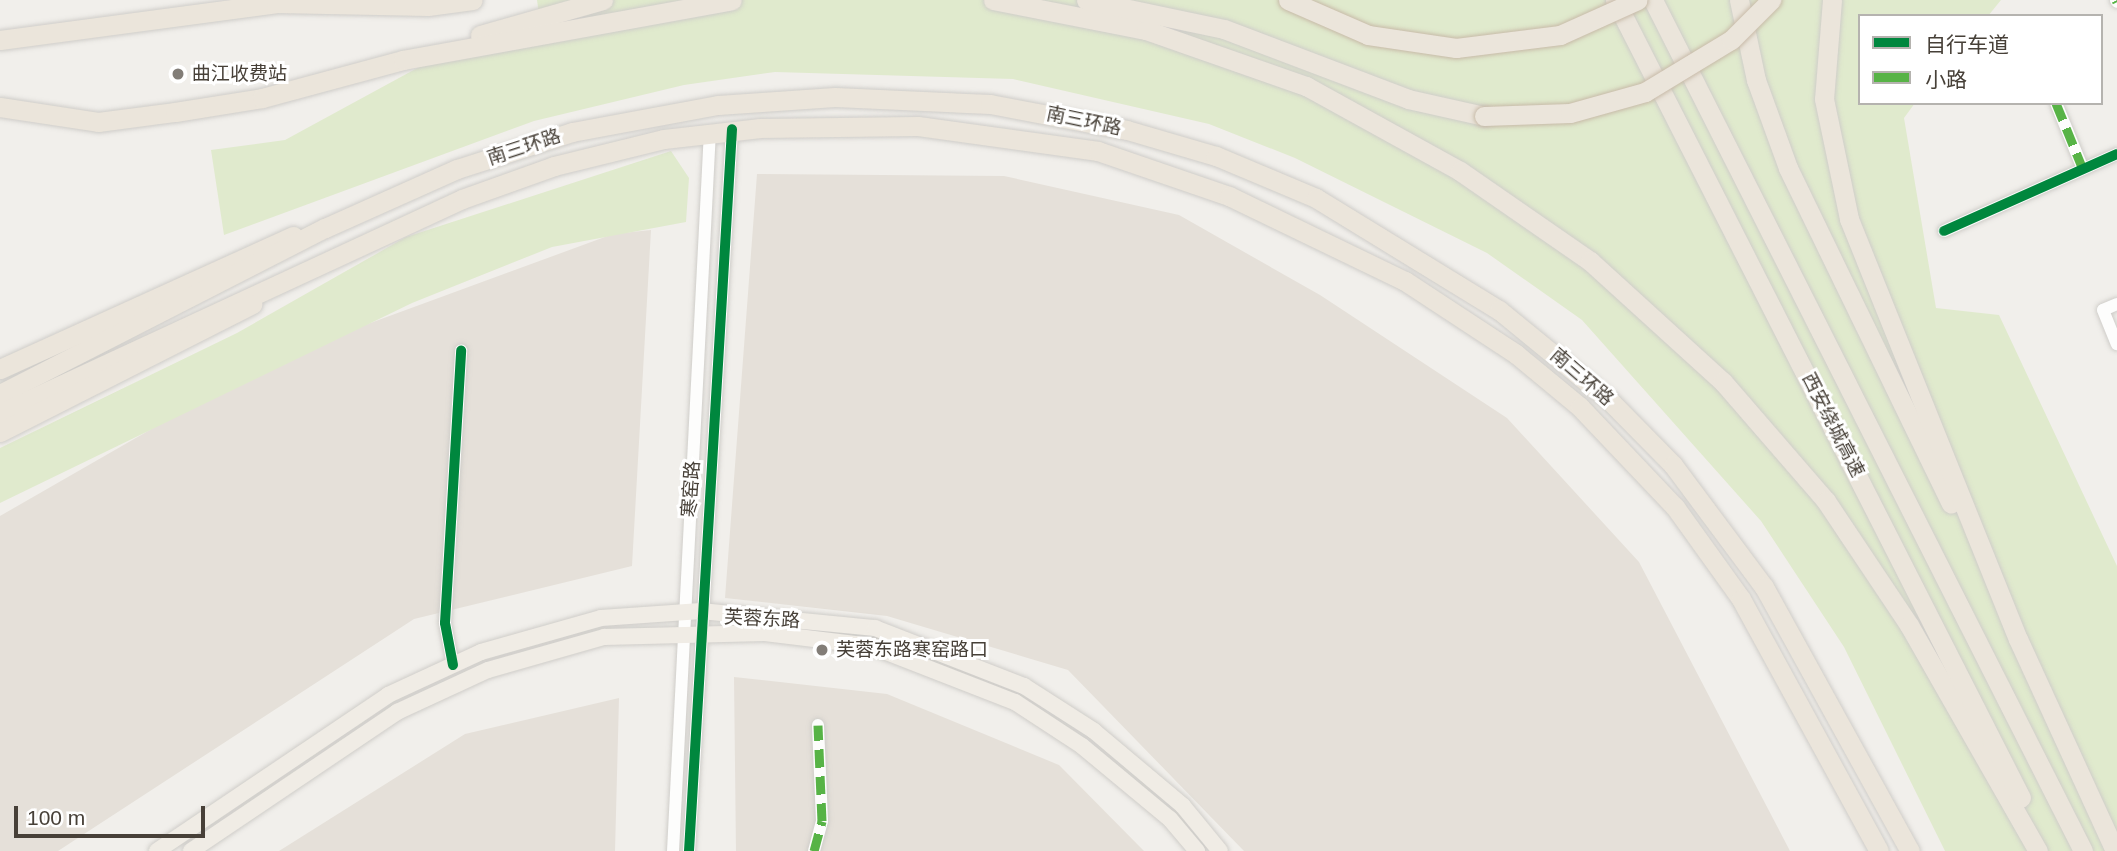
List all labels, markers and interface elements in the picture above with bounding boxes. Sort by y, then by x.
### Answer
legend [1858,14,2103,105]
text: 自行车道 [1925,33,2009,56]
place label: 曲江收费站 [192,63,287,85]
marker: 曲江收费站 [170,66,186,82]
text: 小路 [1925,68,1967,91]
street label: 南三环路 [1044,102,1124,140]
street label: 南三环路 [484,124,564,170]
street label: 南三环路 [1546,343,1618,411]
street label: 西安绕城高速 [1797,369,1869,481]
street label: 寒窑路 [678,460,704,518]
street label: 芙蓉东路 [723,606,801,632]
place label: 芙蓉东路寒窑路口 [836,639,988,661]
marker: 芙蓉东路寒窑路口 [814,642,830,658]
scale bar [18,792,208,836]
text: 100 m [27,806,85,829]

